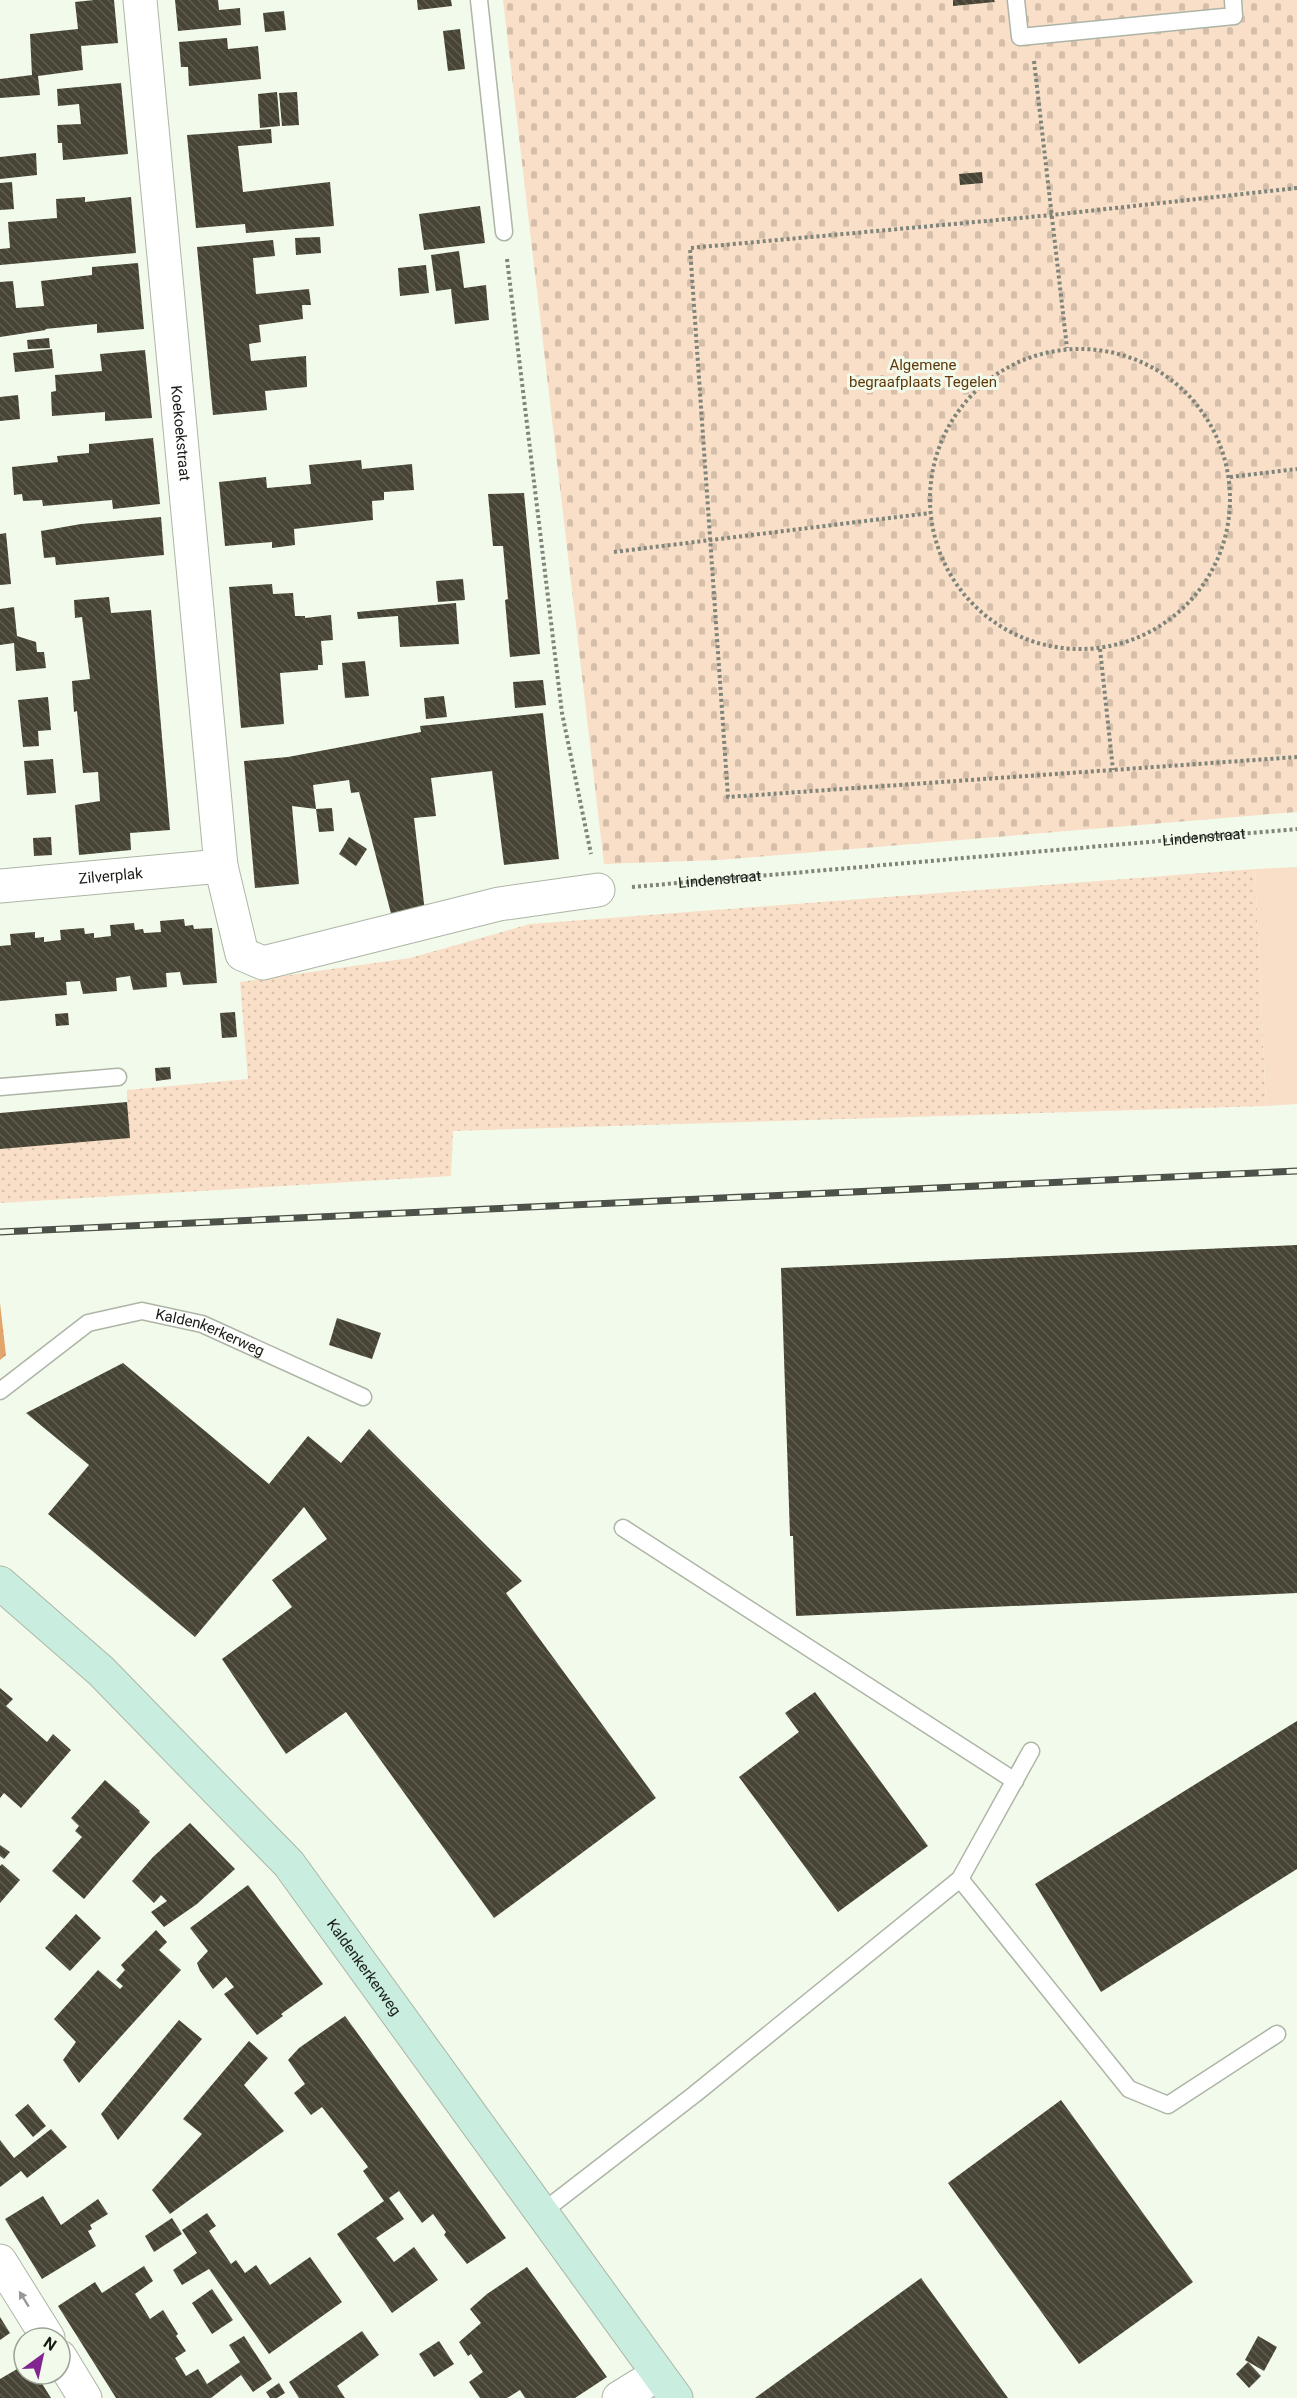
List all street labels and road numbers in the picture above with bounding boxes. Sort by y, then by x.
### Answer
street label: Koekoekstraat [167,384,194,482]
street label: Lindenstraat [1161,825,1246,850]
street label: Zilverplak [78,864,144,888]
street label: Lindenstraat [677,867,762,892]
street label: Kaldenkerkerweg [154,1305,267,1360]
street label: Kaldenkerkerweg [323,1916,405,2019]

